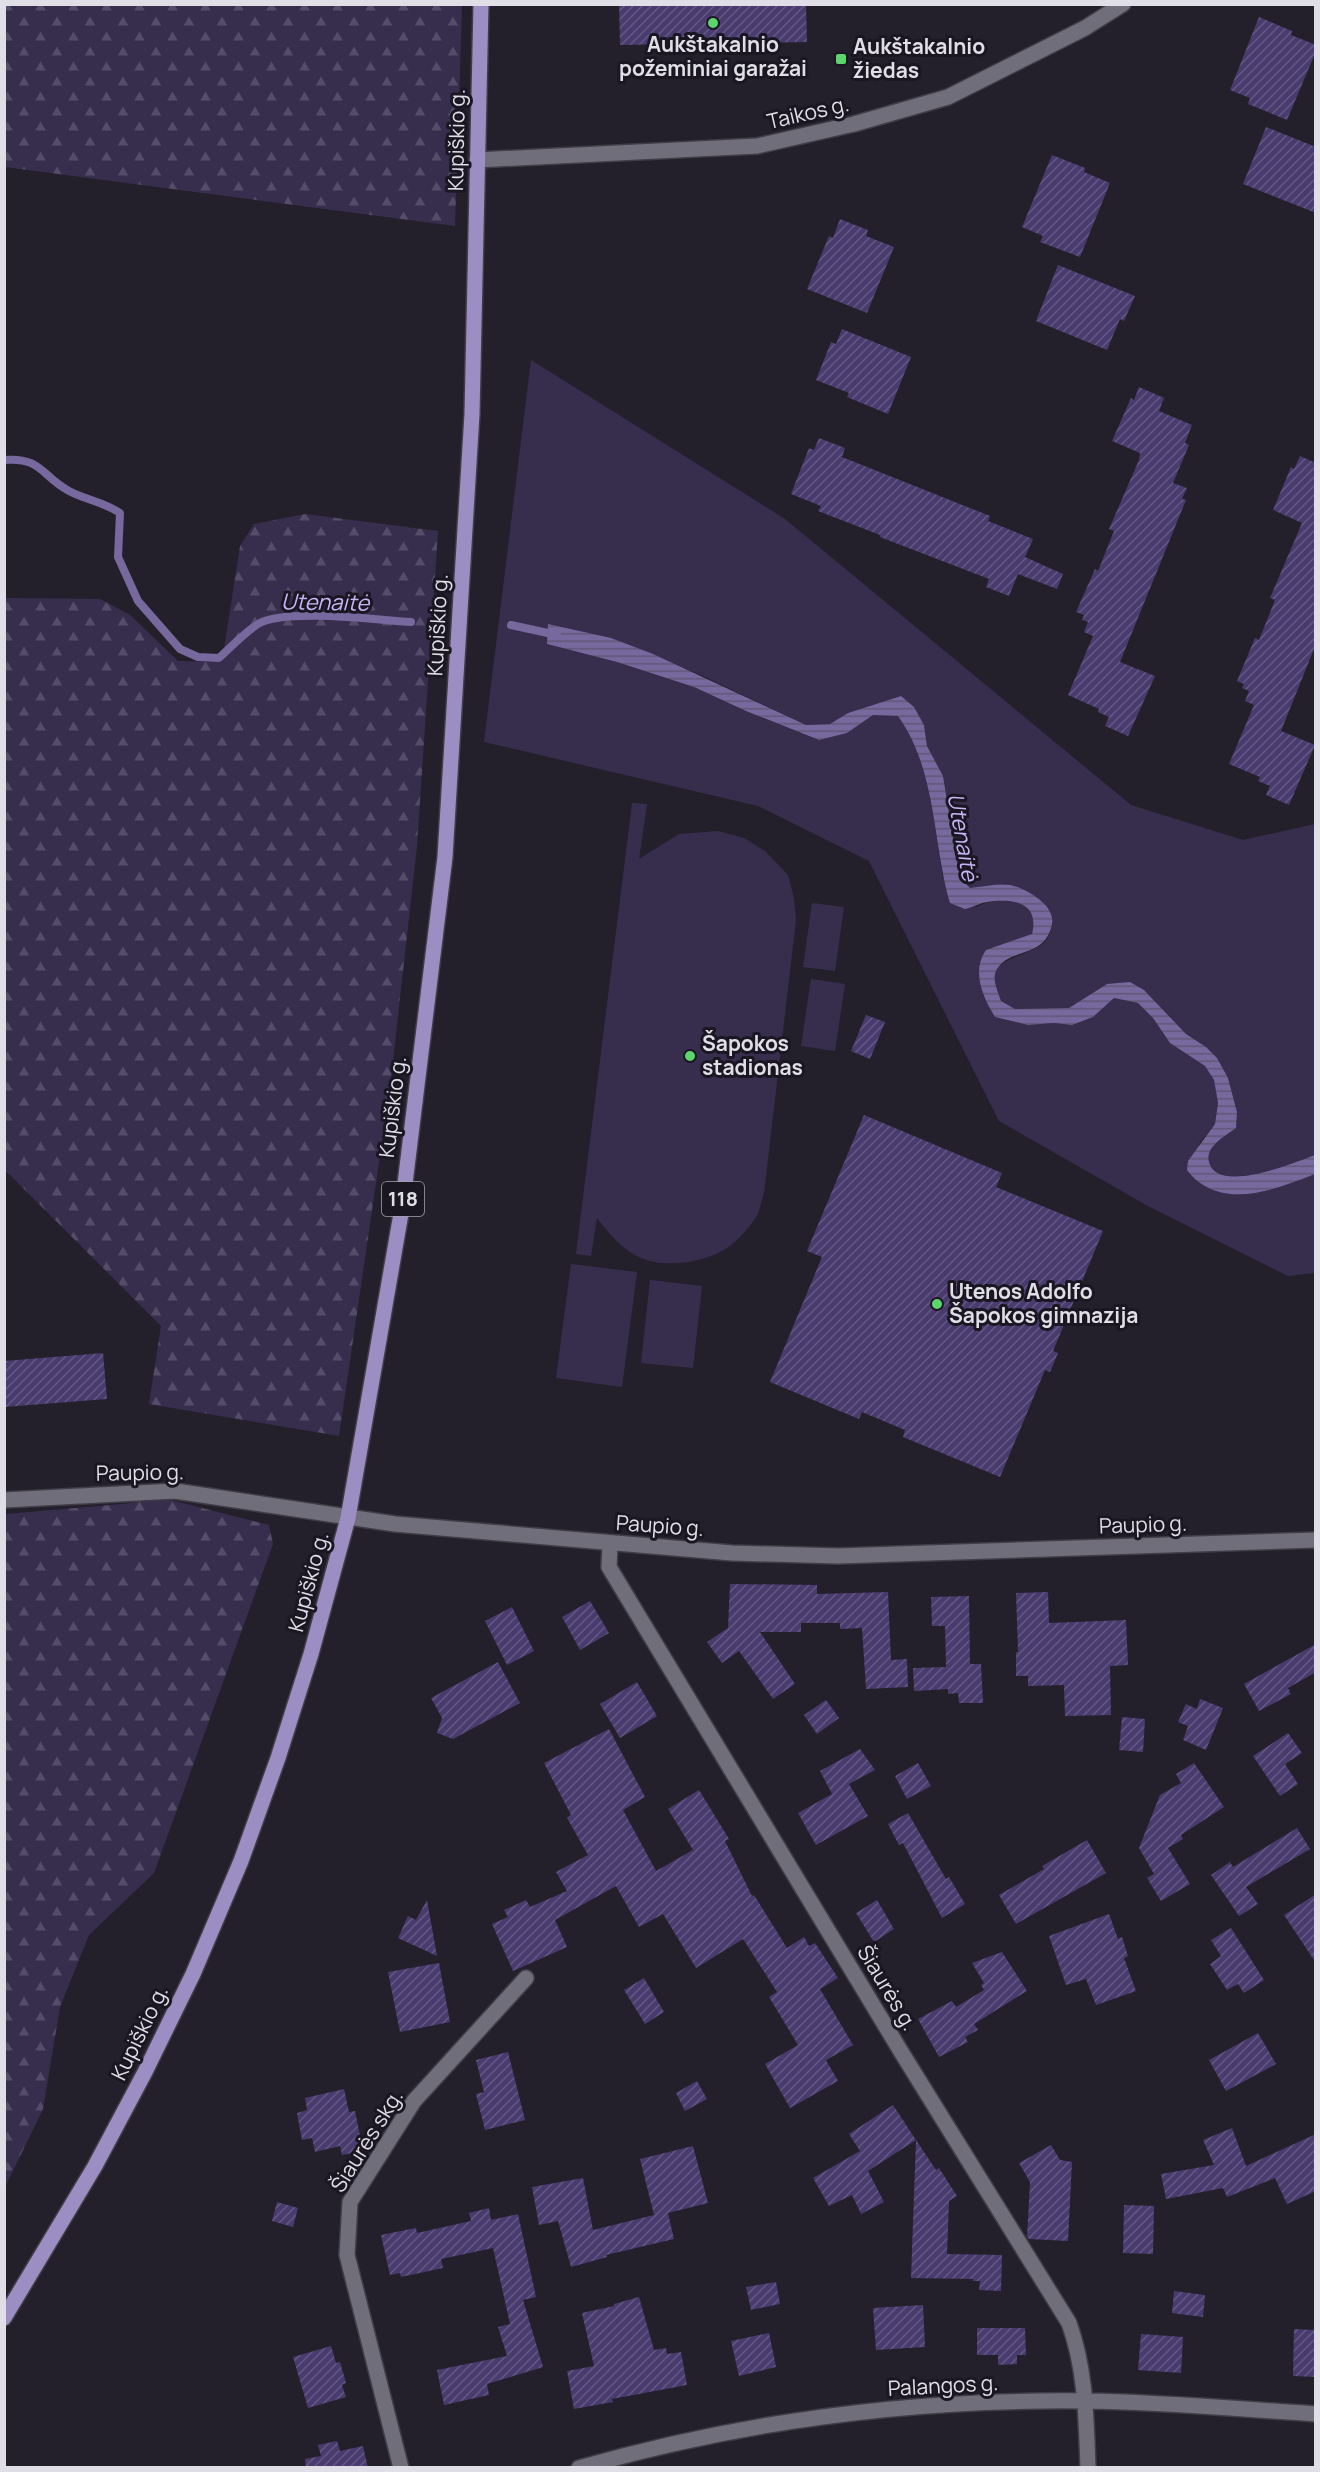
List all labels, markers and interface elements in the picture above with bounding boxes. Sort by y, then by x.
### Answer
marker: Aukštakalnio požeminiai garažai [706,16,720,30]
place label: Aukštakalnio požeminiai garažai [619,30,807,82]
place label: Aukštakalnio žiedas [853,32,985,84]
marker: Aukštakalnio žiedas [834,52,848,66]
street label: Kupiškio g. [441,89,471,191]
street label: Taikos g. [764,89,851,135]
street label: Kupiškio g. [420,573,454,677]
water label: Utenaitė [281,586,371,618]
water label: Utenaitė [941,791,986,884]
place label: Šapokos stadionas [702,1029,803,1081]
marker: Šapokos stadionas [683,1049,697,1063]
street label: Kupiškio g. [372,1054,412,1159]
road number: 118 [382,1182,424,1216]
place label: Utenos Adolfo Šapokos gimnazija [949,1277,1138,1329]
marker: Utenos Adolfo Šapokos gimnazija [930,1297,944,1311]
street label: Paupio g. [96,1457,184,1487]
street label: Paupio g. [615,1508,705,1542]
street label: Paupio g. [1098,1508,1187,1540]
street label: Kupiškio g. [281,1529,335,1635]
street label: Šiaurės g. [851,1940,924,2035]
street label: Kupiškio g. [104,1980,174,2085]
street label: Šiaurės skg. [323,2084,409,2197]
street label: Palangos g. [887,2368,999,2402]

